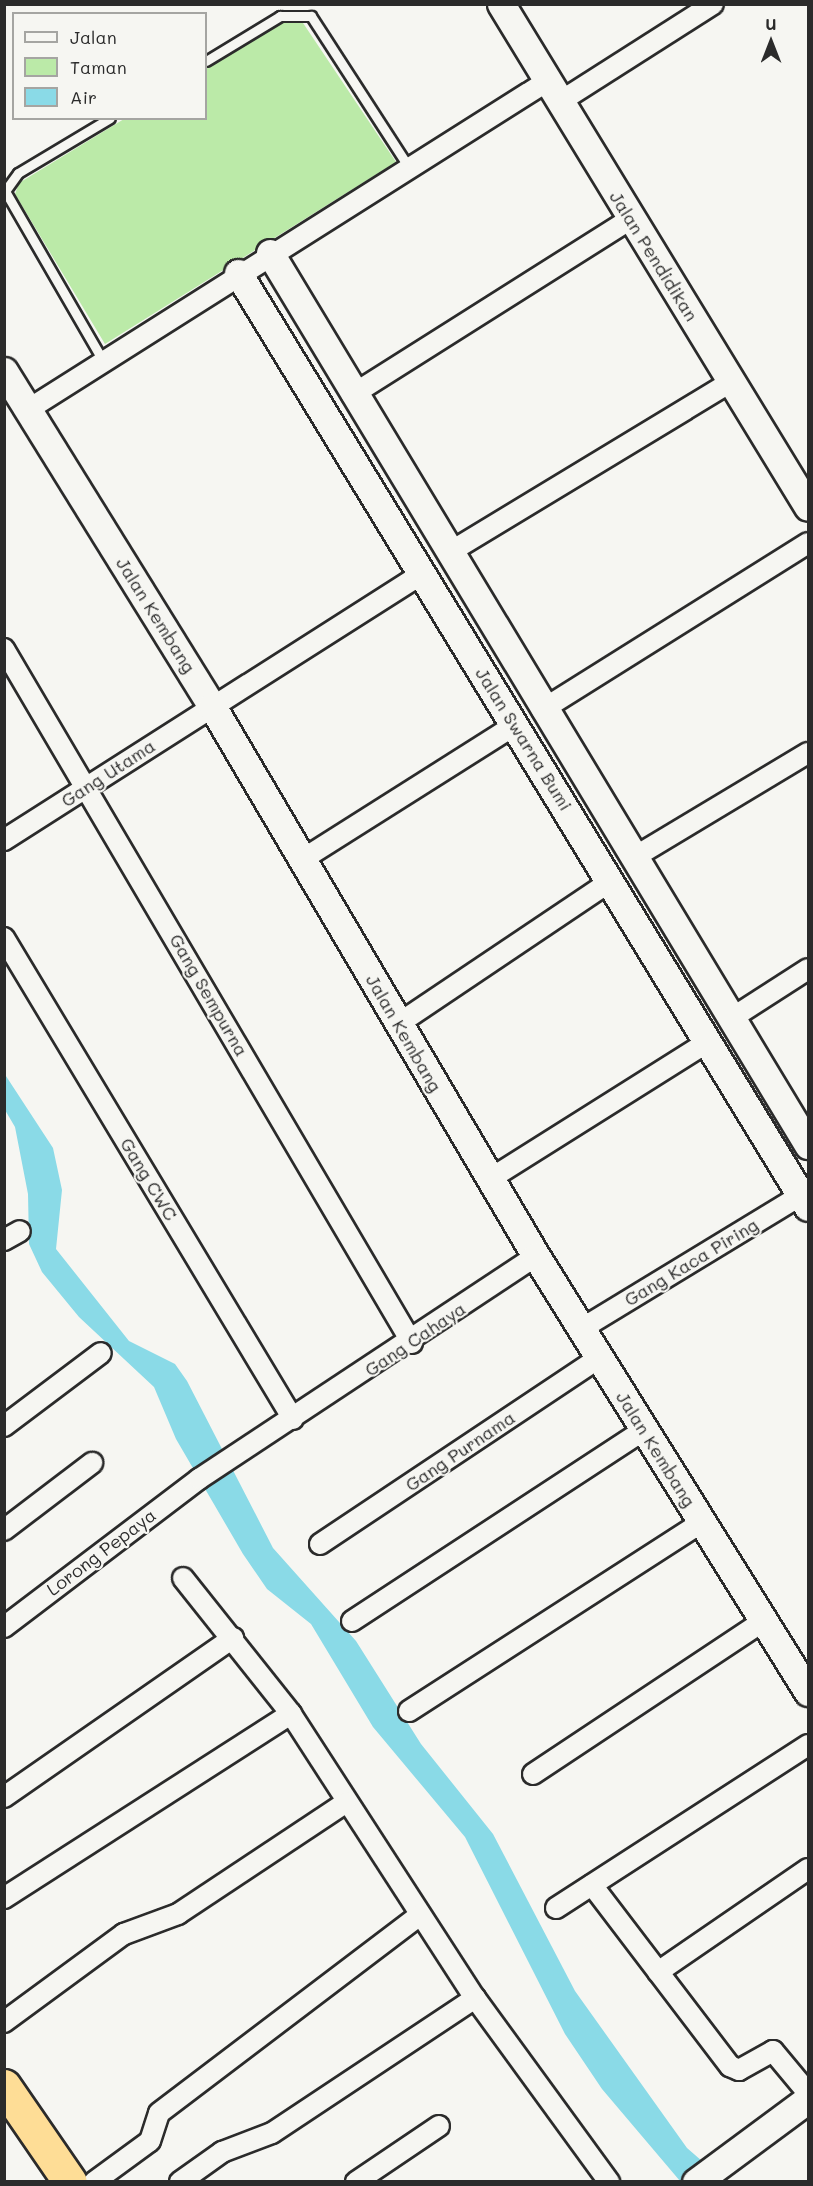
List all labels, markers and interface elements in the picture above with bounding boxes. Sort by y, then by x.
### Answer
legend [12,12,207,120]
north arrow [741,12,801,72]
text: U [765,13,777,34]
text: Jalan [70,25,117,49]
text: Taman [70,55,127,79]
text: Air [70,85,97,109]
street label: Jalan Pendidikan [605,187,703,325]
street label: Jalan Kembang [112,553,200,677]
street label: Jalan Swarna Bumi [471,663,577,815]
street label: Gang Utama [57,735,159,811]
street label: Gang Sempurna [165,930,253,1060]
street label: Jalan Kembang [362,970,446,1096]
street label: Gang CWC [116,1134,182,1224]
street label: Gang Kaca Piring [620,1214,762,1310]
street label: Gang Cahaya [361,1297,469,1381]
street label: Jalan Kembang [612,1387,700,1511]
street label: Gang Purnama [401,1406,519,1496]
street label: Lorong Pepaya [42,1504,160,1600]

